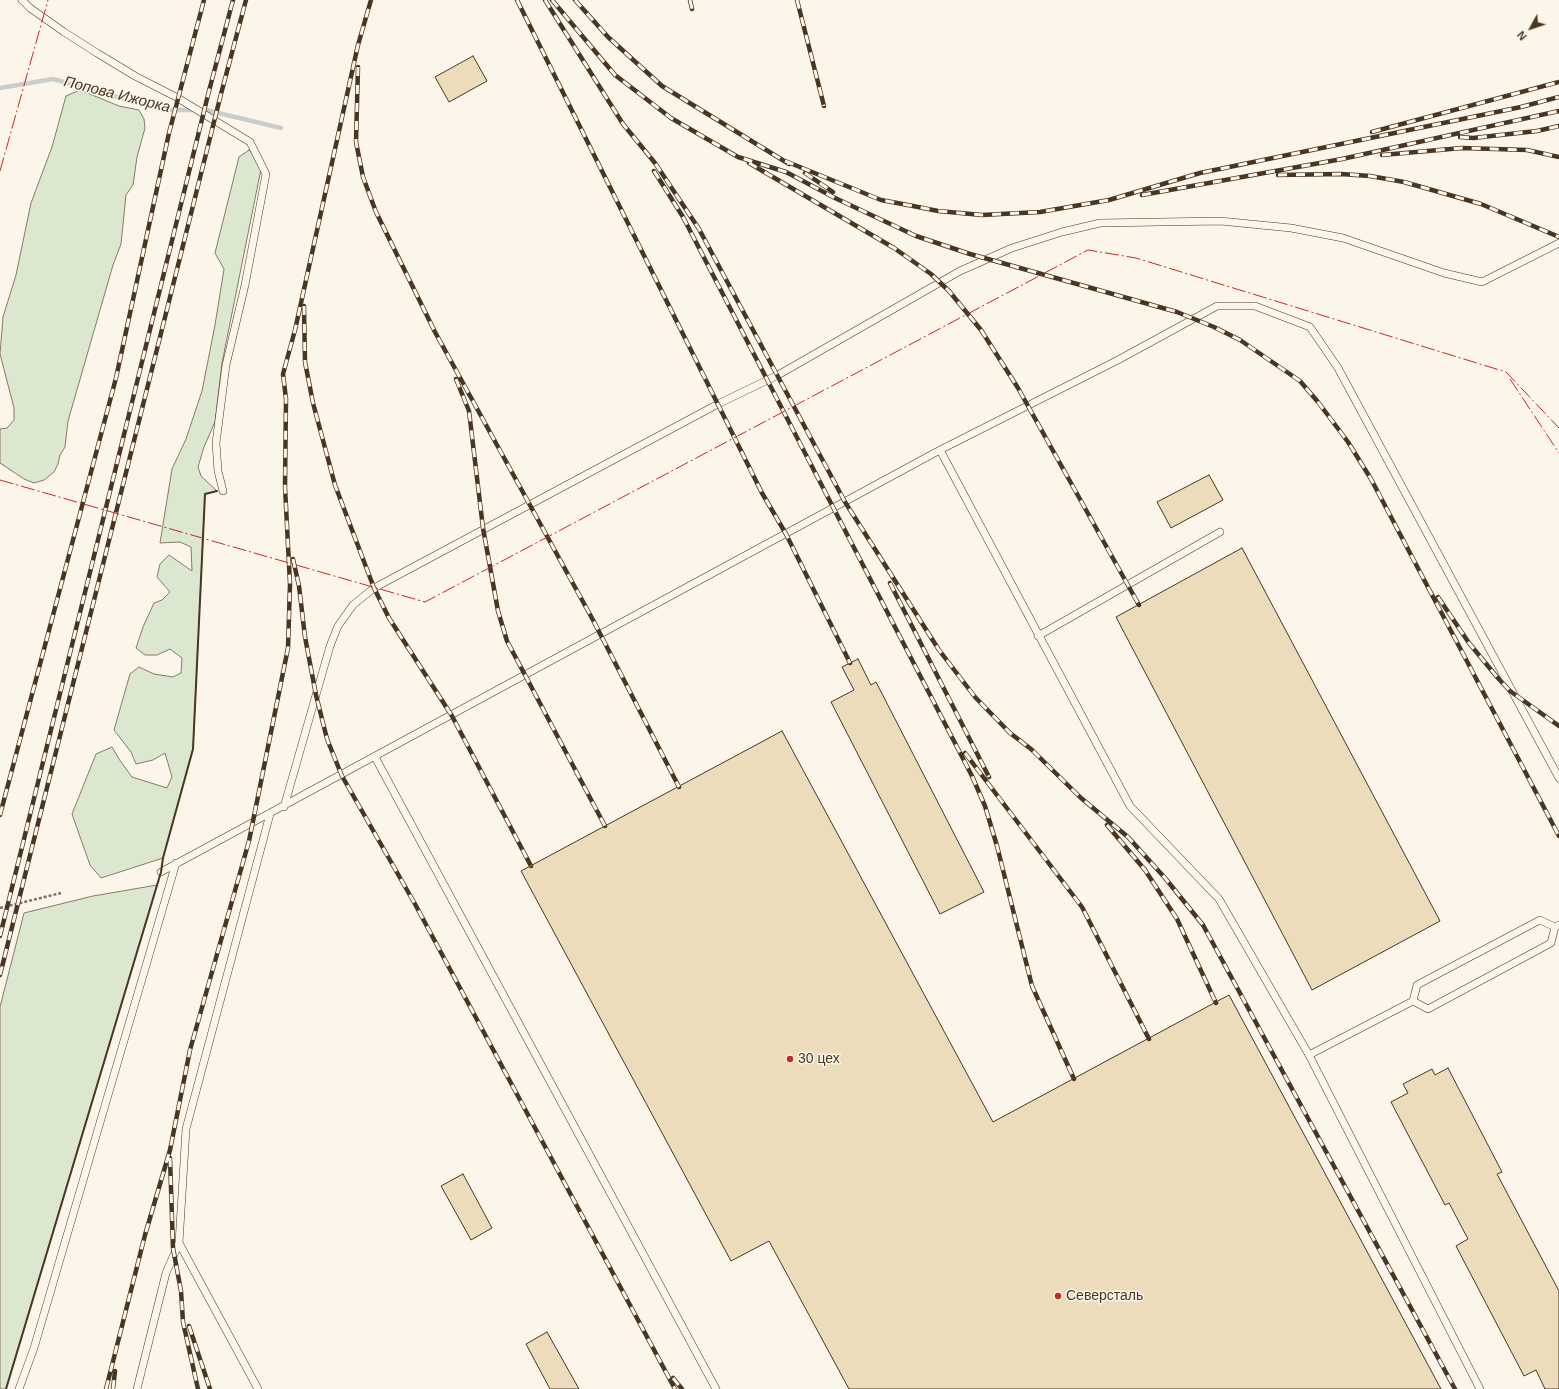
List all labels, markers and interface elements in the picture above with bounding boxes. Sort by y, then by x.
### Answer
north arrow [1511,8,1551,48]
text: N [1515,29,1529,43]
water label: Попова Ижорка [62,73,172,117]
place label: 30 цех [798,1051,840,1067]
marker: 30 цех [785,1054,795,1064]
place label: Северсталь [1066,1288,1143,1304]
marker: Северсталь [1053,1291,1063,1301]

